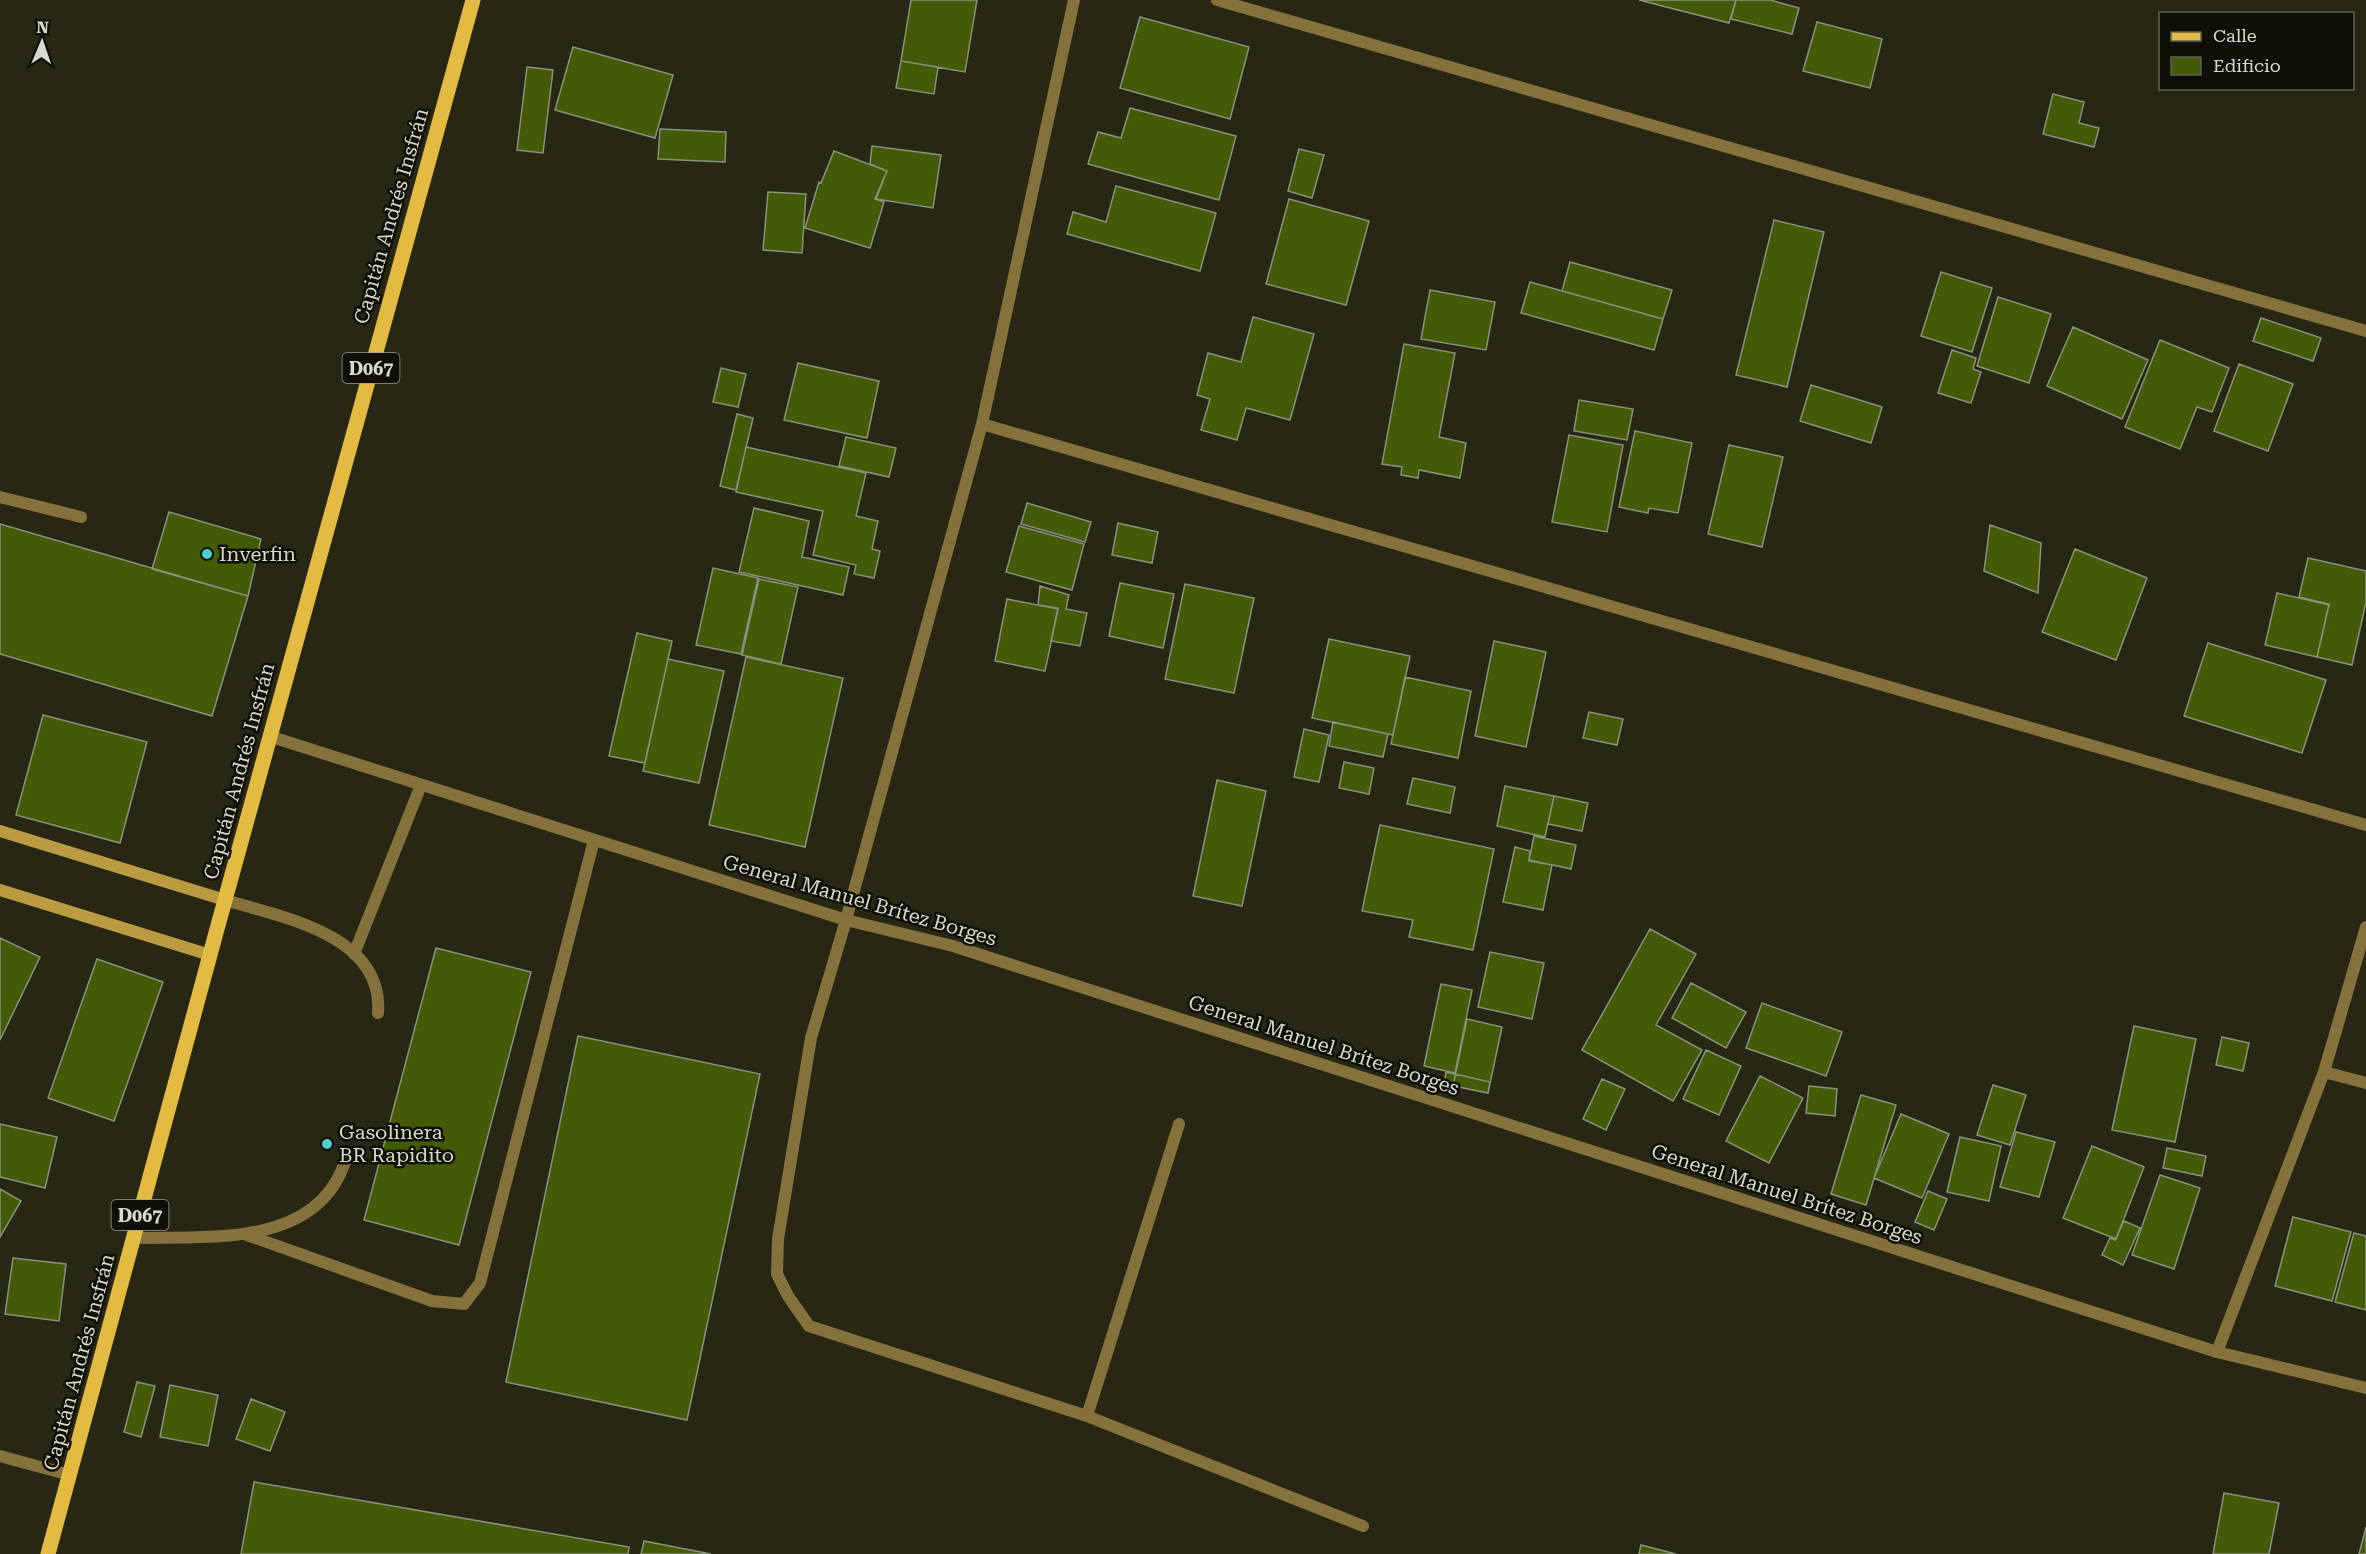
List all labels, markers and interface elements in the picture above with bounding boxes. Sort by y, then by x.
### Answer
north arrow [12,12,72,72]
legend [2159,12,2354,90]
text: N [36,18,49,37]
text: Calle [2213,25,2257,46]
text: Edificio [2213,55,2281,76]
street label: Capitán Andrés Insfrán [349,105,433,327]
road number: D067 [342,353,400,383]
place label: Inverfin [219,542,296,566]
marker: Inverfin [200,547,214,561]
street label: Capitán Andrés Insfrán [199,660,280,882]
street label: General Manuel Brítez Borges [720,849,1000,951]
street label: General Manuel Brítez Borges [1186,990,1462,1100]
place label: Gasolinera BR Rapidito [339,1120,454,1167]
marker: Gasolinera BR Rapidito [320,1137,334,1151]
street label: General Manuel Brítez Borges [1649,1139,1925,1249]
road number: D067 [112,1200,168,1230]
street label: Capitán Andrés Insfrán [39,1251,120,1473]

